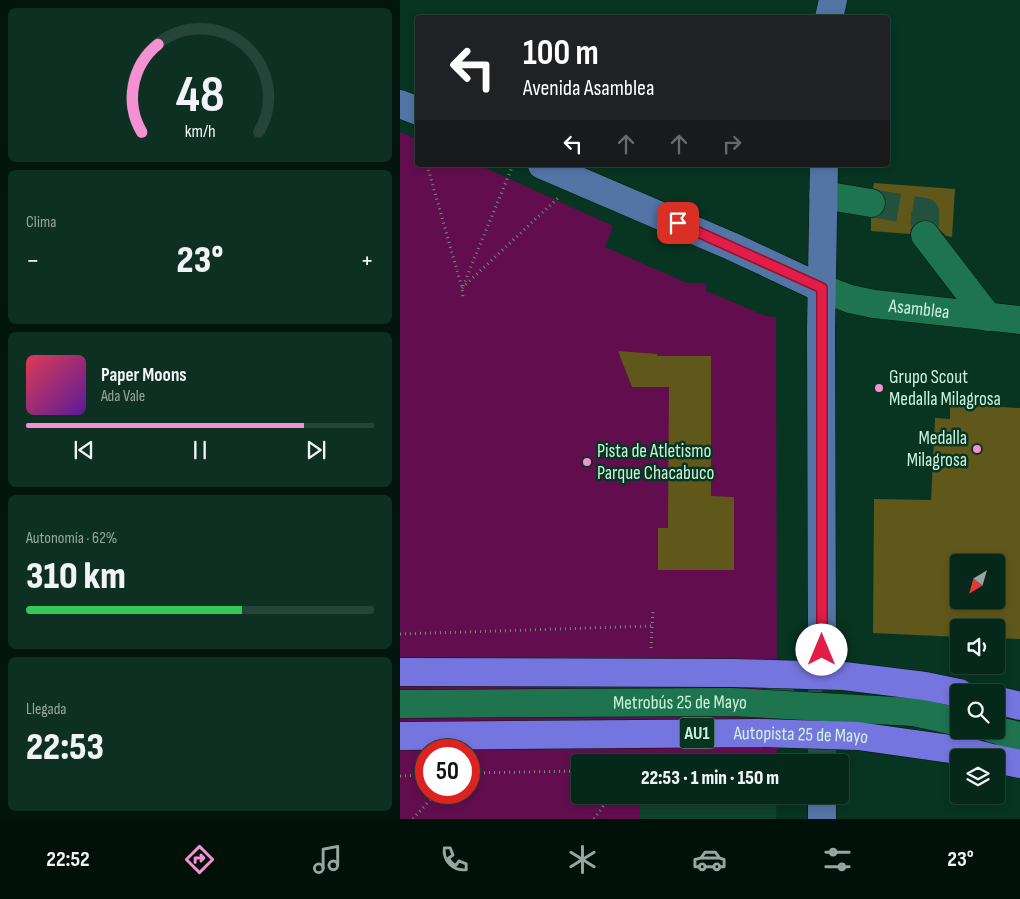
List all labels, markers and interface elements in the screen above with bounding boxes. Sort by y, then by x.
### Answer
text: 100 m [523,32,599,75]
icon: left [440,35,505,100]
text: 48 [176,64,224,127]
text: Avenida Asamblea [523,75,654,102]
text: km/h [185,121,215,142]
icon: left [559,130,587,158]
icon: ahead [612,130,640,158]
icon: ahead [665,130,693,158]
icon: right [718,130,746,158]
pin [657,202,699,244]
icon: arrive [664,209,692,237]
text: Clima [26,213,56,232]
text: 23° [177,238,223,283]
text: − [26,244,40,277]
text: + [360,244,374,277]
street label: Asamblea [887,294,951,324]
text: Paper Moons [101,364,187,387]
place label: Grupo Scout Medalla Milagrosa [889,366,1001,411]
marker: Grupo Scout Medalla Milagrosa [873,382,885,394]
text: Ada Vale [101,387,145,406]
place label: Medalla Milagrosa [907,427,967,472]
icon: previous [70,436,98,464]
icon: pause [186,436,214,464]
icon: next [302,436,330,464]
place label: Pista de Atletismo Parque Chacabuco [597,440,714,485]
marker: Medalla Milagrosa [971,443,983,455]
marker: Pista de Atletismo Parque Chacabuco [581,456,593,468]
text: Autonomía · 62% [26,529,117,548]
text: 310 km [26,554,126,599]
north arrow [950,554,1005,609]
map controls [950,554,1005,804]
button: sound [950,619,1005,674]
position arrow [795,623,847,675]
button: search [950,684,1005,739]
street label: Metrobús 25 de Mayo [613,691,748,714]
text: Llegada [26,700,67,719]
road number: AU1 [680,718,714,748]
street label: Autopista 25 de Mayo [733,721,870,749]
text: 22:53 [26,725,104,770]
speed limit sign: 50 [415,739,480,804]
button: layers [950,749,1005,804]
text: 22:53 · 1 min · 150 m [641,767,779,790]
icon: directions [182,842,217,877]
icon: music [310,842,345,877]
icon: phone [437,842,472,877]
icon: climate [565,842,600,877]
icon: car [692,842,727,877]
icon: filters [820,842,855,877]
text: 22:52 [46,846,90,873]
text: 23° [947,846,974,873]

